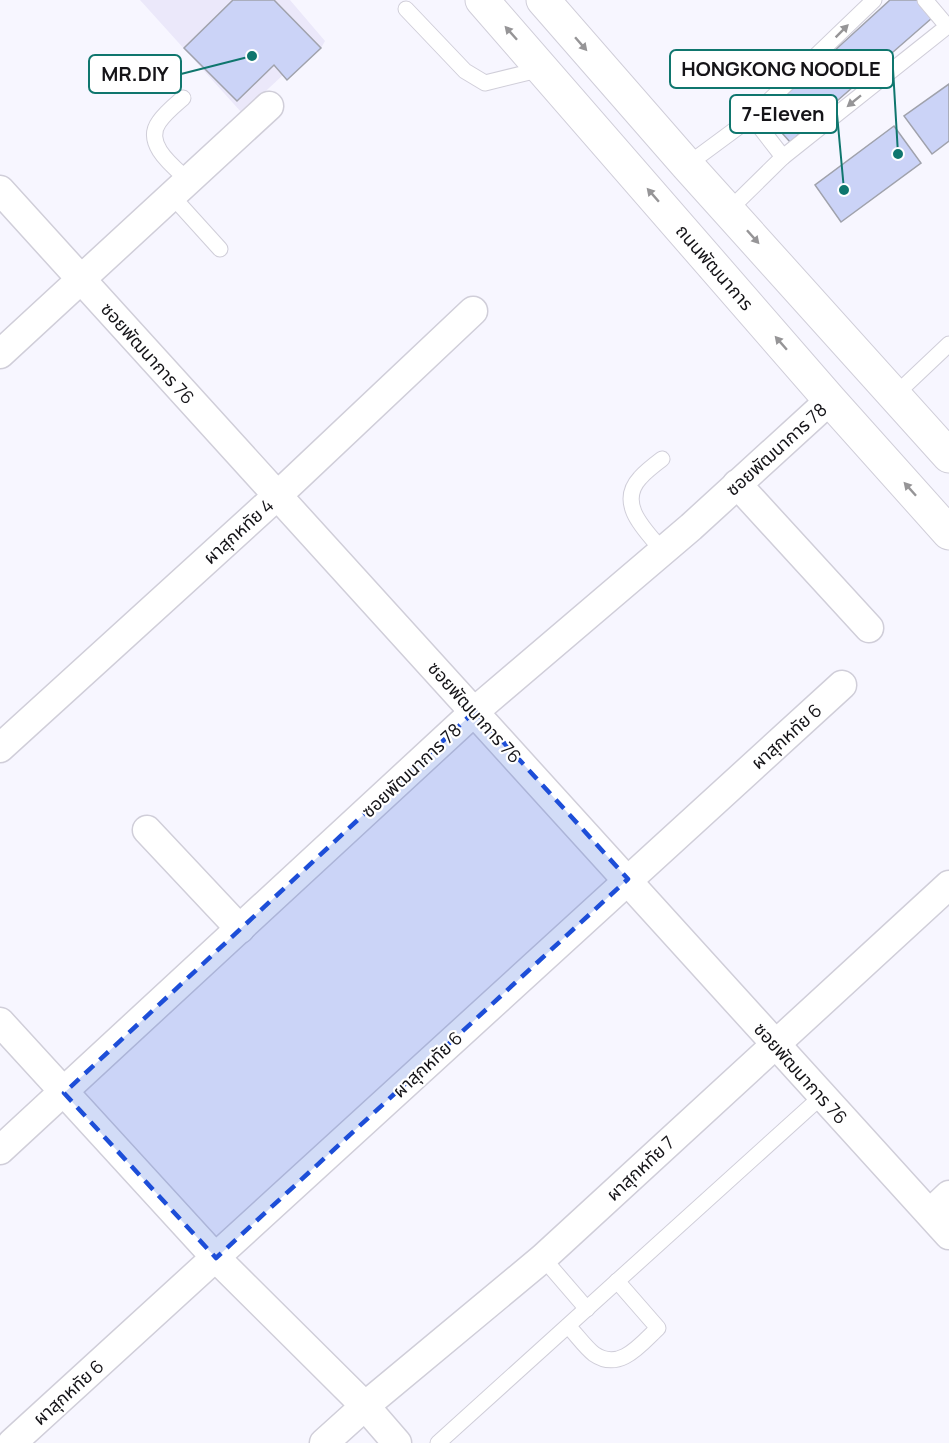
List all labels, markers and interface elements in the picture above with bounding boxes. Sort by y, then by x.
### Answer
one-way arrow [504,25,518,40]
one-way arrow [835,25,849,39]
one-way arrow [574,36,587,51]
callout: HONGKONG NOODLE [670,50,893,88]
callout: MR.DIY [89,55,181,93]
text: HONGKONG NOODLE [681,55,881,82]
text: MR.DIY [101,60,169,87]
one-way arrow [846,94,862,107]
callout: 7-Eleven [730,95,837,133]
text: 7-Eleven [742,100,824,127]
one-way arrow [647,188,660,203]
street label: ถนนพัฒนาการ [671,219,759,315]
one-way arrow [746,229,759,244]
street label: ซอยพัฒนาการ 76 [96,297,200,409]
one-way arrow [775,336,788,351]
street label: ซอยพัฒนาการ 78 [720,397,832,501]
one-way arrow [904,482,917,497]
street label: ผาสุกหทัย 4 [198,493,278,569]
street label: ซอยพัฒนาการ 76 [423,656,527,768]
street label: ผาสุกหทัย 6 [746,698,826,774]
street label: ซอยพัฒนาการ 78 [356,718,466,822]
street label: ซอยพัฒนาการ 76 [749,1017,853,1129]
street label: ผาสุกหทัย 6 [387,1026,467,1102]
street label: ผาสุกหทัย 7 [601,1130,679,1206]
street label: ผาสุกหทัย 6 [28,1354,108,1430]

